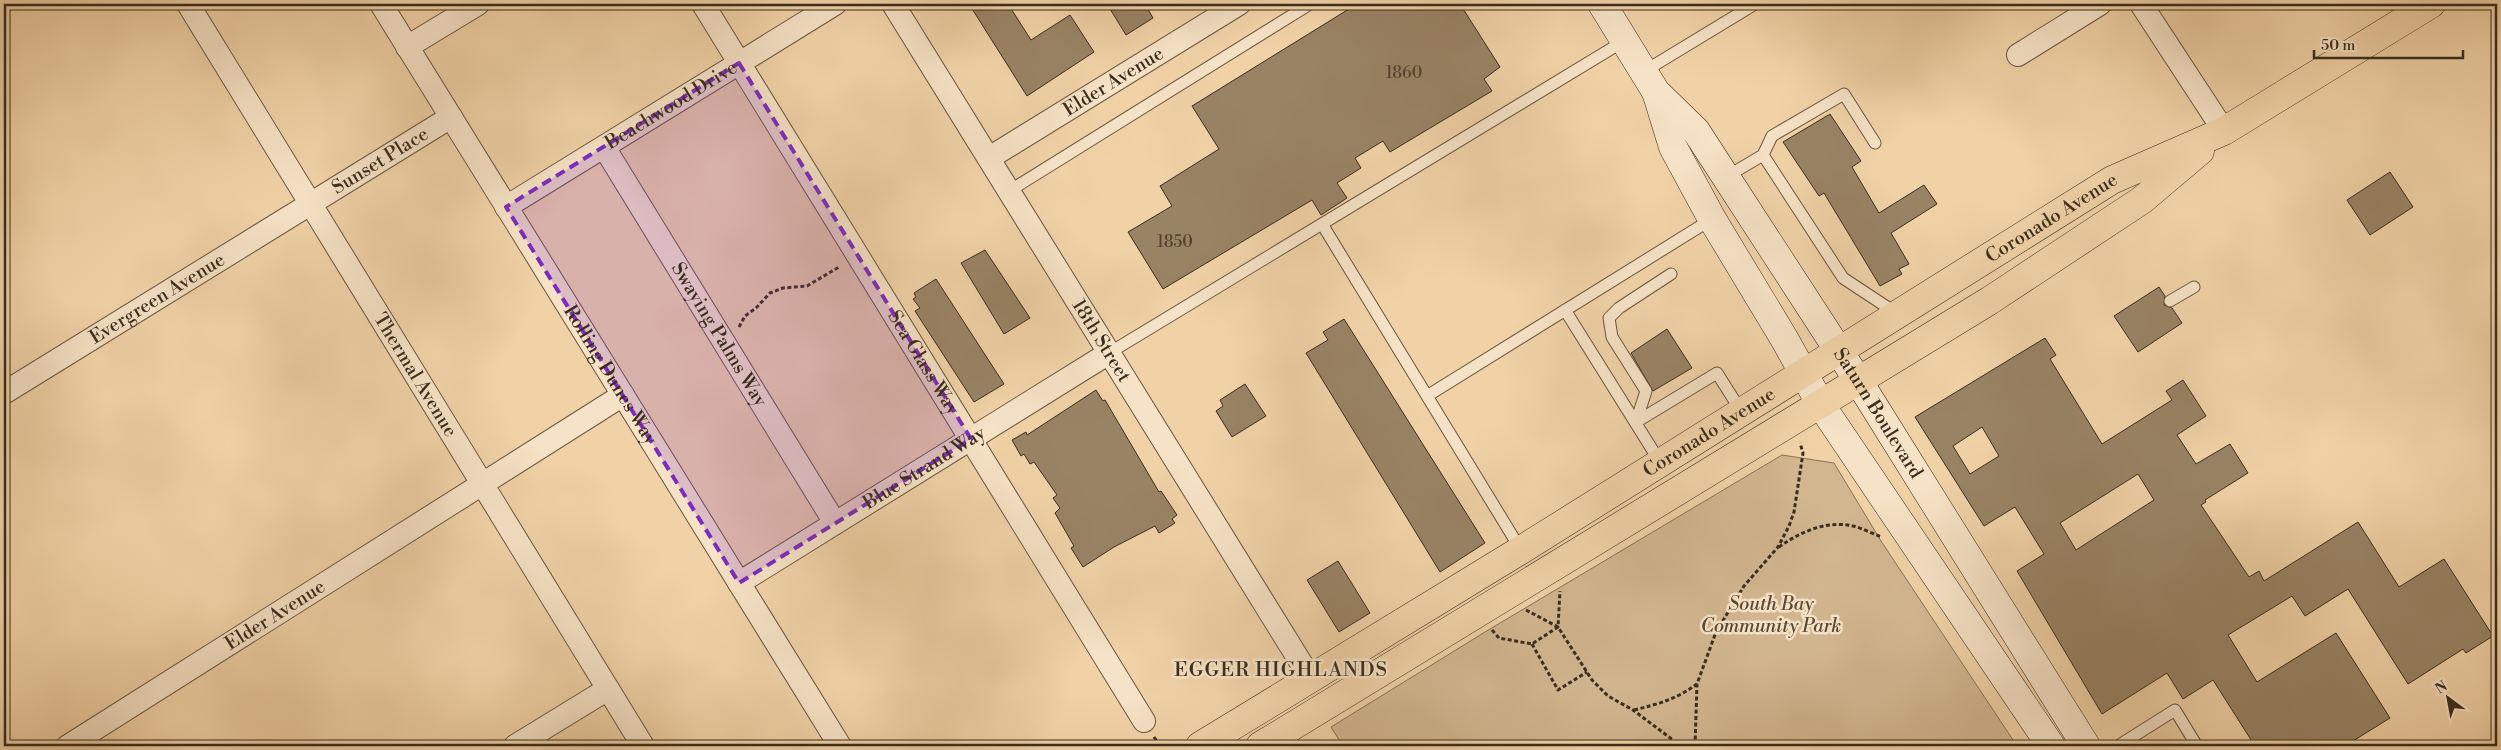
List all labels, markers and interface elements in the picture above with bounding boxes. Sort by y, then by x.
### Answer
scale bar [2314,28,2462,60]
text: 50 m [2321,36,2355,55]
street label: Elder Avenue [1058,41,1168,122]
street label: Beachwood Drive [600,55,742,155]
house number: 1860 [1386,63,1422,83]
street label: Sunset Place [327,122,433,200]
street label: Coronado Avenue [1981,168,2122,268]
house number: 1850 [1157,232,1193,252]
street label: Evergreen Avenue [85,248,229,349]
street label: Swaying Palms Way [666,258,773,412]
street label: 18th Street [1067,295,1136,387]
street label: Rolling Dunes Way [558,301,663,450]
street label: Sea Glass Way [882,306,965,420]
street label: Thermal Avenue [368,308,462,441]
street label: Saturn Boulevard [1828,343,1928,483]
street label: Coronado Avenue [1639,382,1780,483]
street label: Blue Strand Way [858,420,990,515]
street label: Elder Avenue [220,574,330,656]
park label: South Bay Community Park [1701,592,1841,638]
district label: EGGER HIGHLANDS [1174,658,1388,683]
north arrow [2424,672,2474,722]
text: N [2432,677,2451,698]

